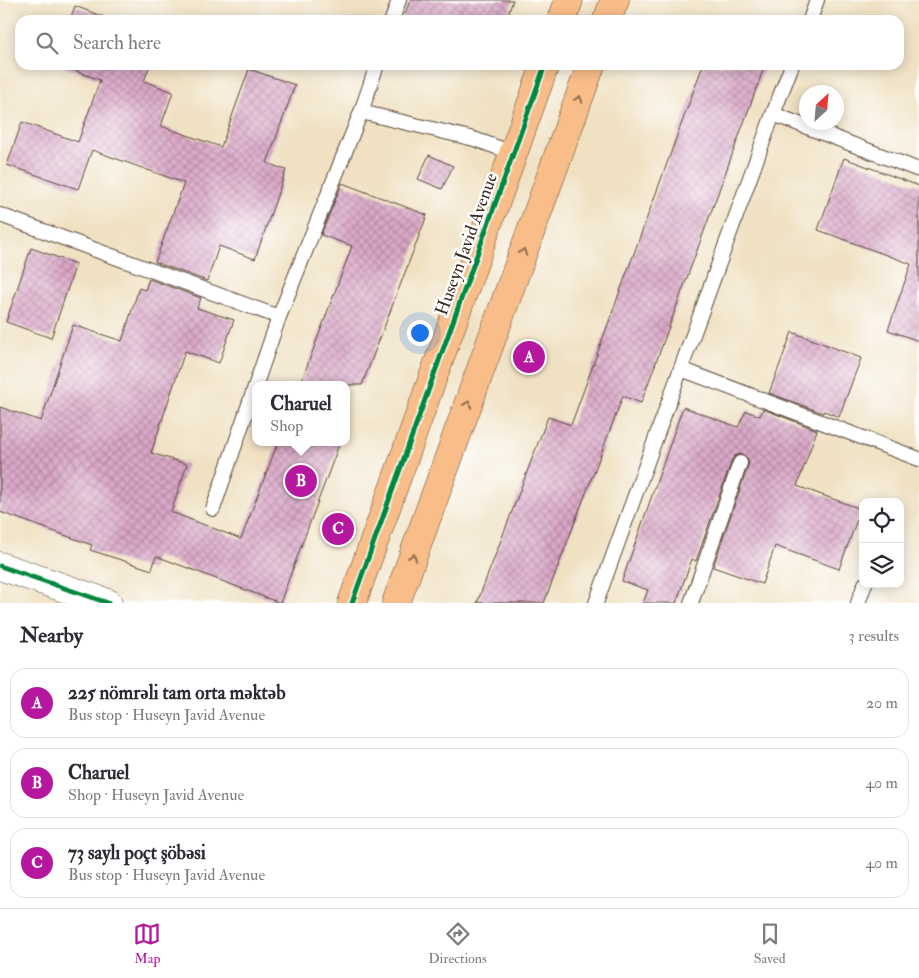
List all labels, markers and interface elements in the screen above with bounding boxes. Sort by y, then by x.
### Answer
search box [15,15,904,70]
icon: search [33,29,61,57]
text: Search here [73,31,161,55]
north arrow [799,85,844,130]
one-way arrow [573,95,583,104]
street label: Huseyn Javid Avenue [430,169,503,319]
one-way arrow [517,248,527,256]
your location [407,320,433,346]
pin: A [513,338,545,376]
popup [252,381,350,446]
text: Charuel [270,392,332,416]
one-way arrow [462,401,472,409]
text: Shop [270,416,303,436]
pin: B [285,462,317,500]
map controls [859,498,904,588]
button: locate [859,498,904,543]
pin: C [322,510,354,548]
button: layers [859,543,904,588]
one-way arrow [407,553,417,562]
text: Nearby [20,622,83,649]
text: 3 results [848,626,899,646]
text: 225 nömrəli tam orta məktəb [68,681,286,705]
text: A [32,693,42,713]
text: 20 m [866,693,898,713]
text: Bus stop · Huseyn Javid Avenue [68,705,265,725]
text: Charuel [68,761,129,785]
text: B [32,773,42,793]
text: 40 m [865,773,898,793]
text: Shop · Huseyn Javid Avenue [68,785,244,805]
text: 73 saylı poçt şöbəsi [68,841,206,865]
text: C [31,853,43,873]
text: 40 m [865,853,898,873]
text: Bus stop · Huseyn Javid Avenue [68,865,265,885]
tab: Map [133,920,161,967]
tab: Directions [428,920,487,967]
tab: Saved [754,920,786,967]

